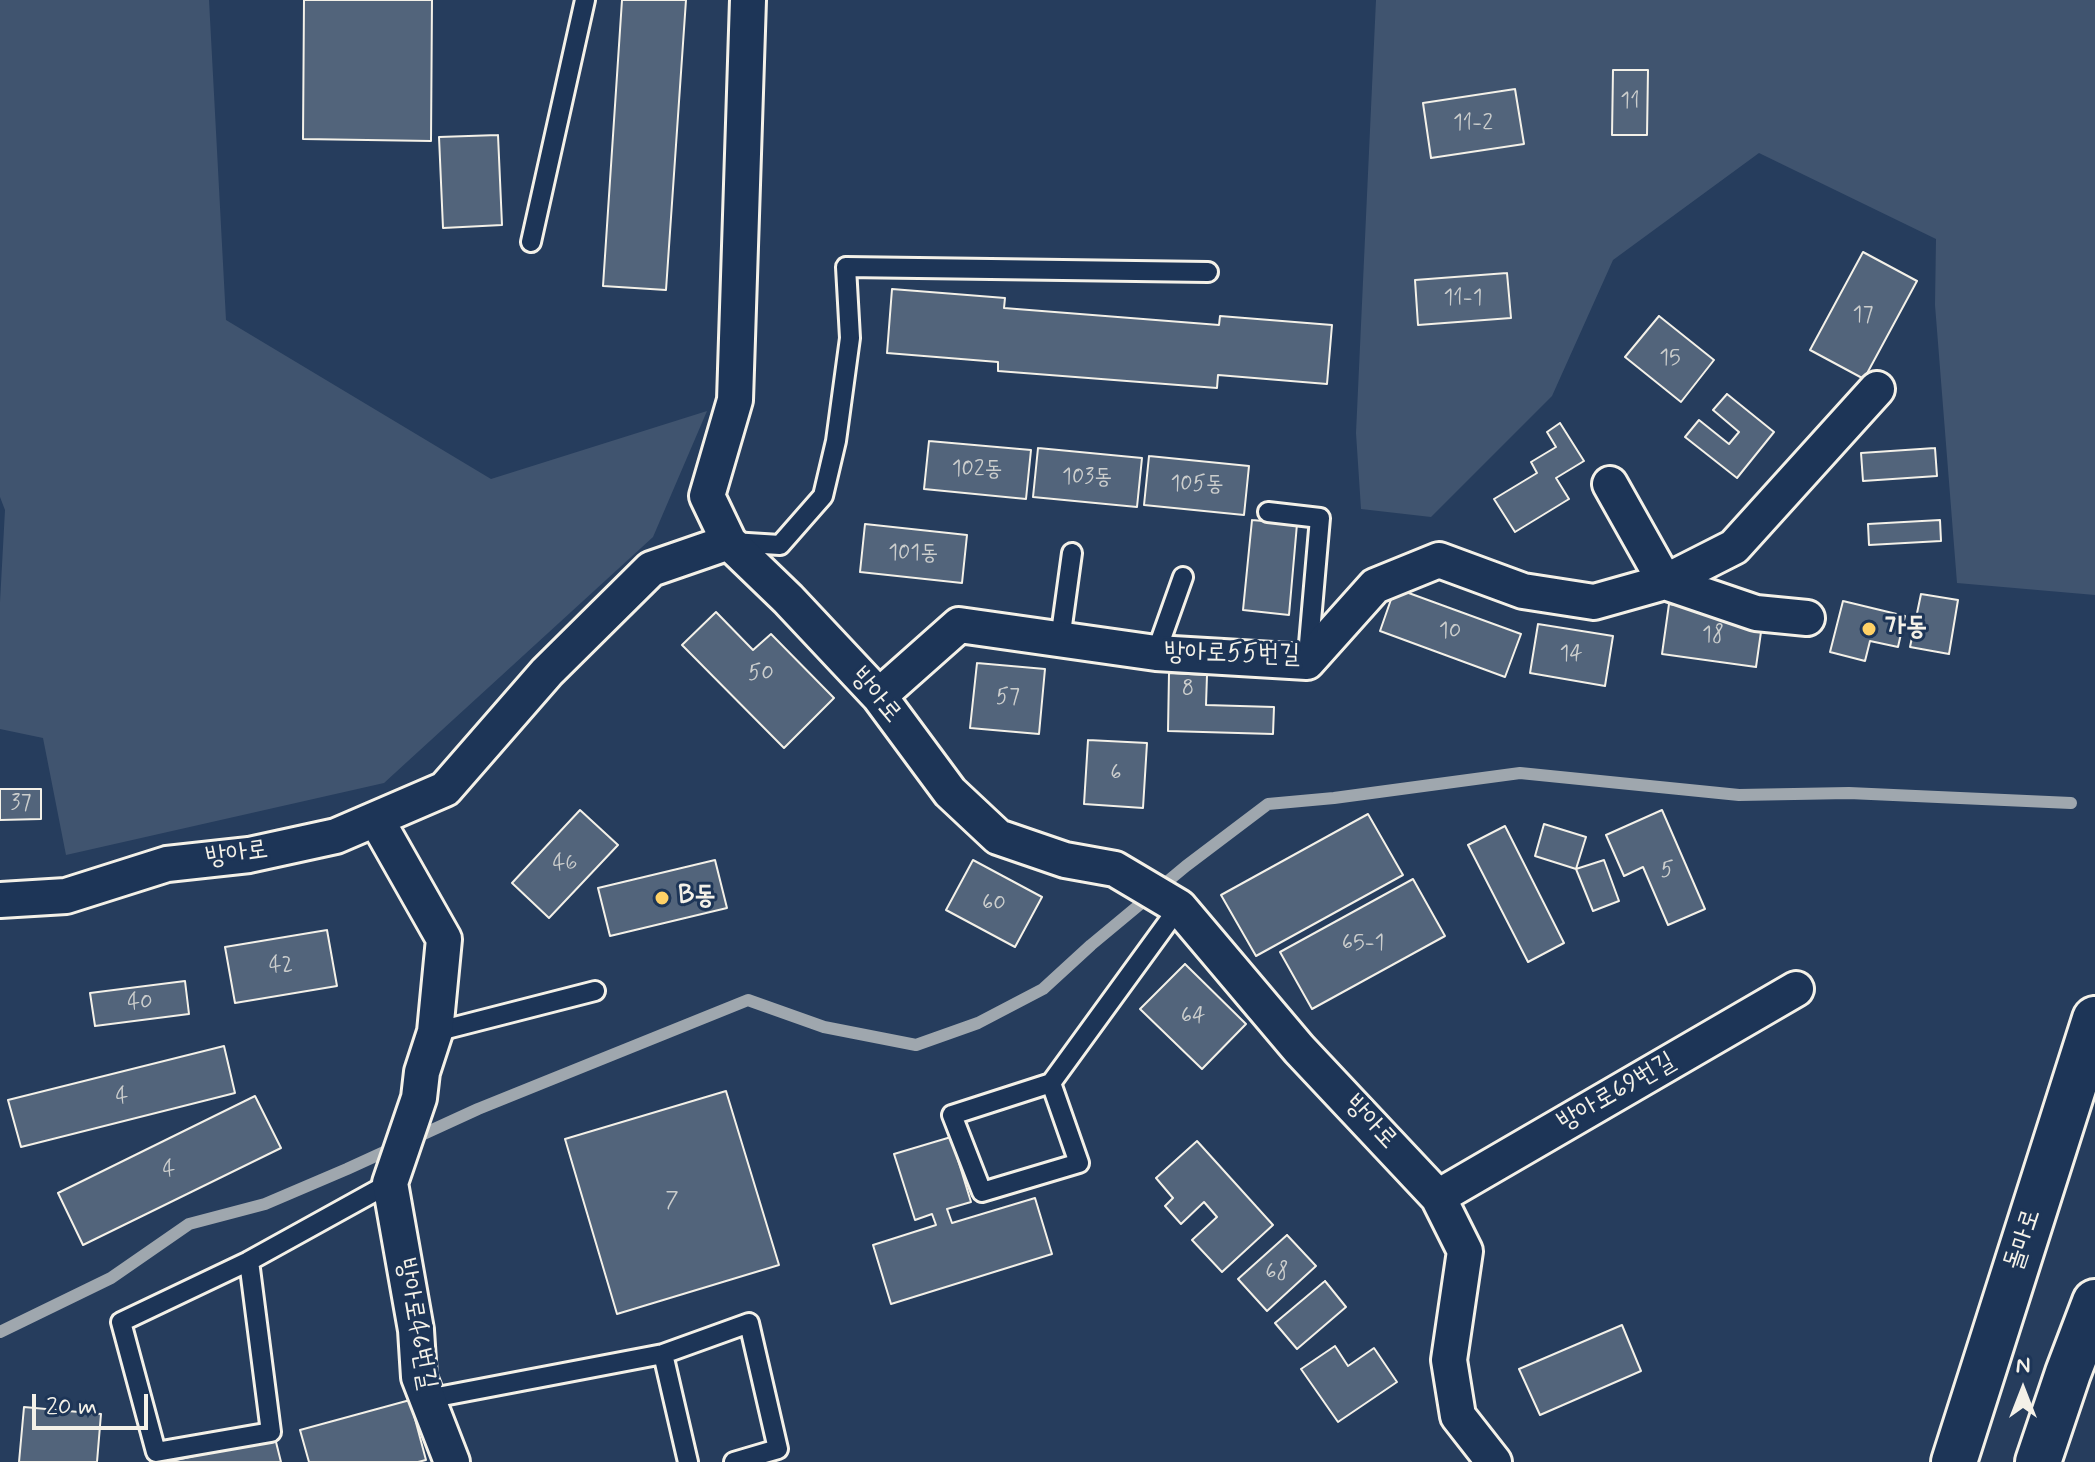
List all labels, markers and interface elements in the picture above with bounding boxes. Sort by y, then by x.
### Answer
house number: 11 [1620,89,1640,115]
house number: 11-2 [1453,111,1493,137]
house number: 11-1 [1444,286,1482,312]
house number: 17 [1853,303,1873,329]
house number: 15 [1659,346,1681,372]
house number: 102동 [952,457,1002,483]
house number: 103동 [1062,465,1112,491]
house number: 105동 [1170,472,1224,498]
house number: 101동 [888,541,938,567]
place label: 가동 [1885,613,1927,645]
house number: 10 [1439,619,1461,645]
marker: 가동 [1860,620,1878,638]
house number: 18 [1702,623,1724,649]
street label: 방아로55번길 [1164,638,1300,672]
house number: 14 [1559,642,1583,668]
house number: 50 [748,661,774,687]
street label: 방아로 [843,662,907,730]
house number: 8 [1182,677,1194,703]
house number: 57 [996,685,1020,711]
house number: 6 [1110,761,1122,787]
house number: 37 [10,791,32,817]
street label: 방아로 [204,835,270,875]
house number: 46 [553,851,577,877]
house number: 5 [1660,858,1674,884]
place label: B동 [678,882,715,914]
marker: B동 [653,889,671,907]
house number: 60 [982,891,1006,917]
house number: 65-1 [1342,931,1384,957]
house number: 42 [269,953,293,979]
house number: 40 [127,990,153,1016]
house number: 64 [1181,1004,1205,1030]
street label: 방아로69번길 [1553,1047,1681,1139]
house number: 4 [116,1084,128,1110]
street label: 방아로 [1337,1089,1403,1157]
house number: 4 [163,1157,175,1183]
house number: 7 [665,1189,679,1215]
street label: 돌마로 [1999,1205,2049,1275]
street label: 방아로46번길 [388,1256,442,1392]
house number: 68 [1265,1260,1289,1286]
north arrow [1983,1350,2063,1430]
text: N [2016,1352,2030,1380]
scale bar [36,1378,152,1428]
text: 20 m [46,1392,97,1423]

